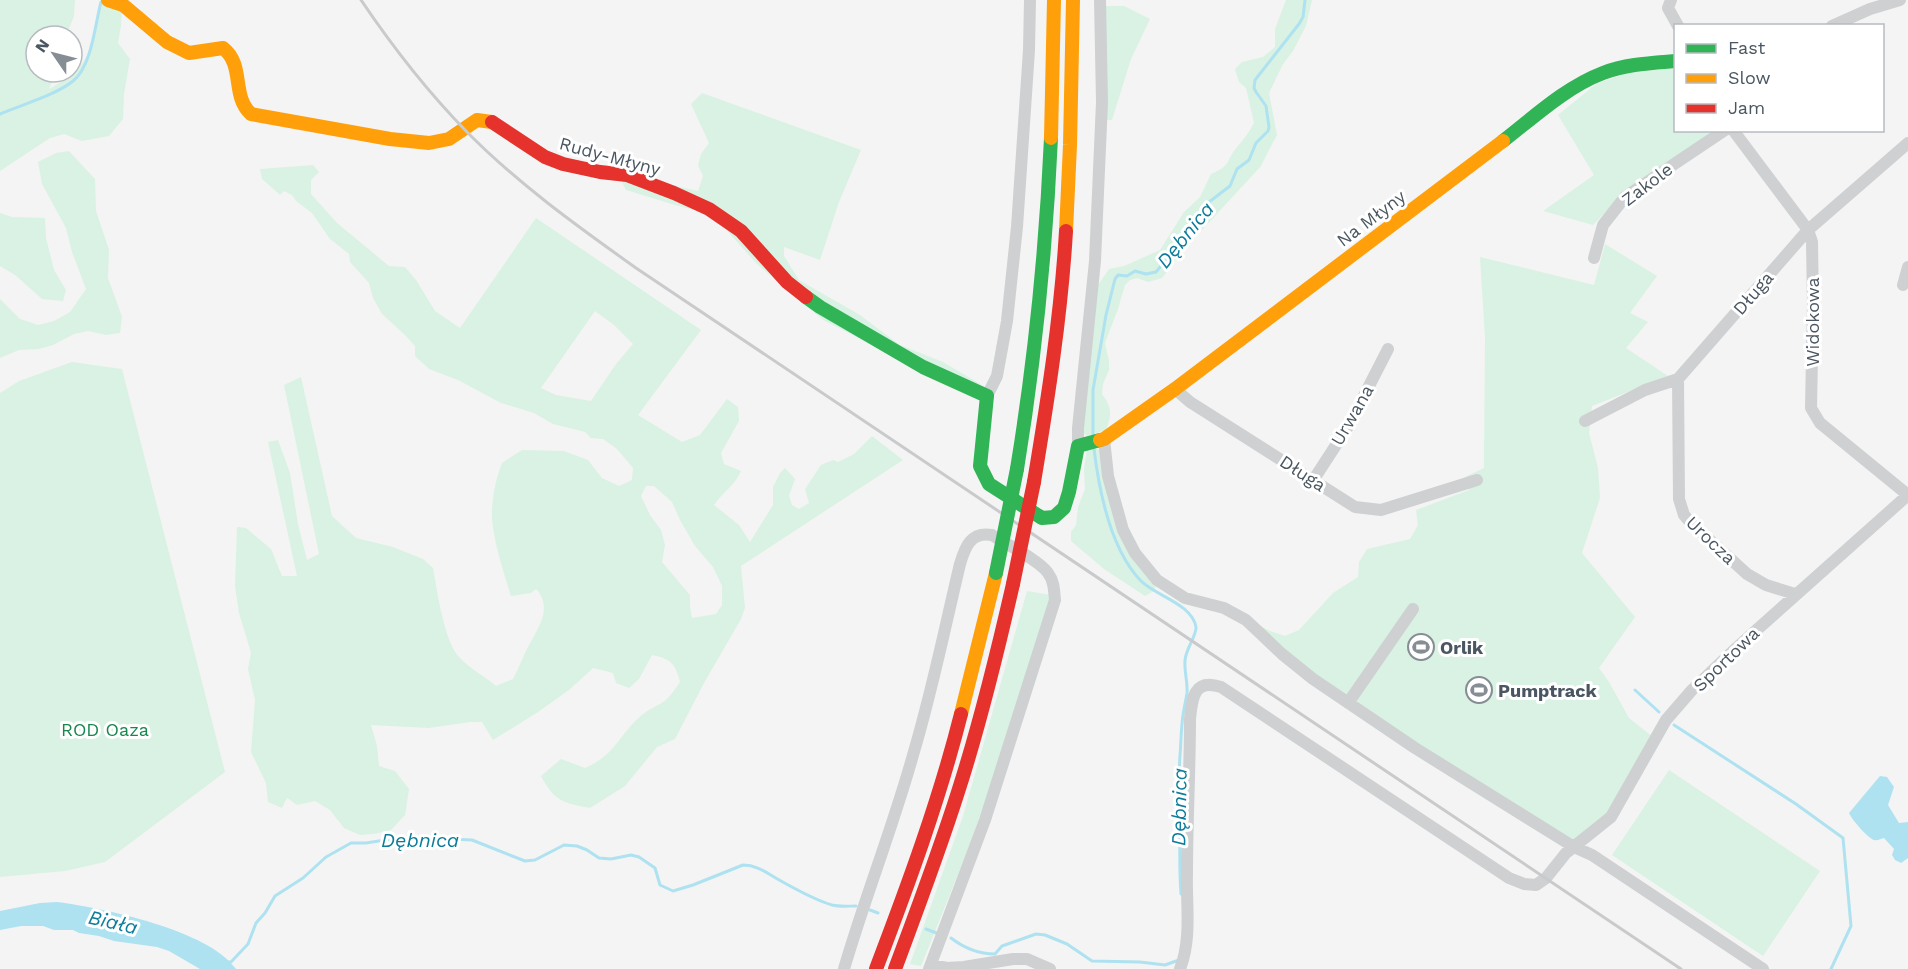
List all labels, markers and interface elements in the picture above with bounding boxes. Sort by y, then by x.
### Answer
north arrow [24,24,84,84]
legend [1674,24,1884,132]
text: N [31,35,53,56]
text: Fast [1728,37,1766,58]
text: Slow [1728,67,1771,88]
text: Jam [1728,97,1765,118]
street label: Rudy-Młyny [557,132,663,180]
street label: Zakole [1617,158,1677,210]
street label: Na Młyny [1333,185,1410,251]
water label: Dębnica [1151,197,1219,273]
street label: Długa [1728,267,1778,319]
street label: Widokowa [1802,277,1823,367]
street label: Urwana [1326,381,1378,449]
street label: Długa [1276,450,1330,496]
street label: Urocza [1682,511,1740,569]
street label: Sportowa [1689,622,1763,696]
sports icon: Orlik [1406,632,1436,662]
place label: Orlik [1440,637,1484,658]
sports icon: Pumptrack [1464,675,1494,705]
place label: Pumptrack [1498,680,1597,701]
park label: ROD Oaza [61,719,149,740]
water label: Dębnica [1166,768,1192,846]
water label: Dębnica [381,828,459,852]
water label: Biała [86,905,140,939]

